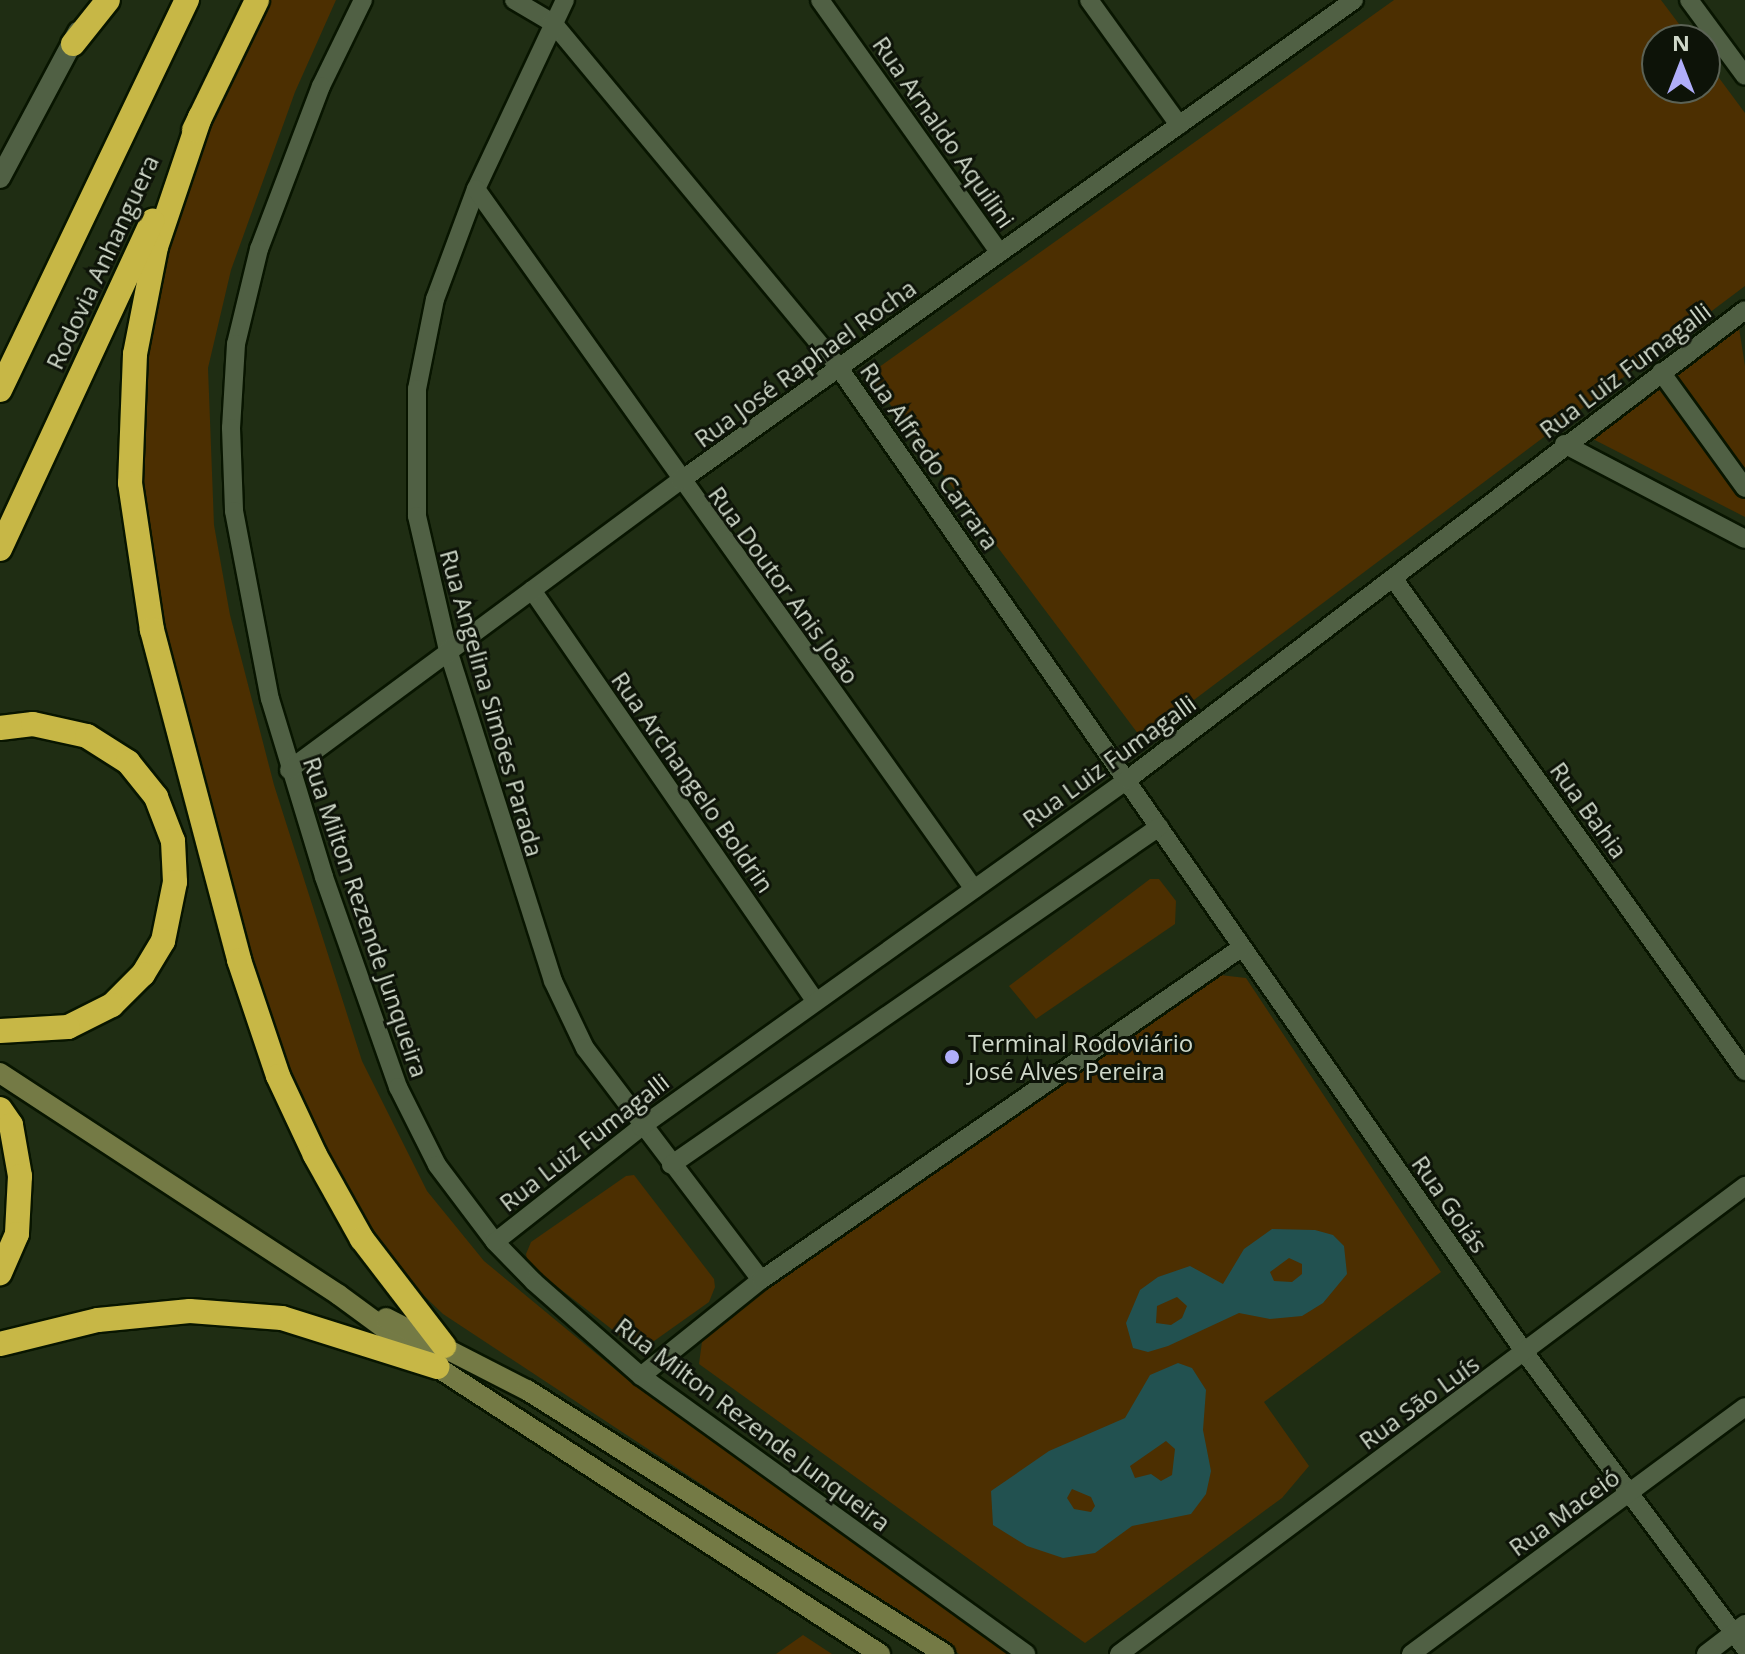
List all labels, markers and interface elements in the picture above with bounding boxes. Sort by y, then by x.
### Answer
north arrow [1641,24,1721,104]
text: N [1672,27,1690,57]
street label: Rua Arnaldo Aquilini [867,31,1021,233]
street label: Rodovia Anhanguera [40,150,164,374]
street label: Rua José Raphael Rocha [689,273,921,453]
street label: Rua Luiz Fumagalli [1534,296,1716,444]
street label: Rua Alfredo Carrara [855,357,1005,555]
street label: Rua Doutor Anis João [703,481,865,689]
street label: Rua Angelina Simões Parada [434,546,550,860]
street label: Rua Archangelo Boldrin [606,666,780,898]
street label: Rua Luiz Fumagalli [1017,688,1201,834]
street label: Rua Milton Rezende Junqueira [298,753,434,1081]
street label: Rua Bahia [1544,756,1634,864]
place label: Terminal Rodoviário José Alves Pereira [968,1029,1193,1085]
marker: Terminal Rodoviário José Alves Pereira [943,1048,961,1066]
street label: Rua Luiz Fumagalli [494,1067,674,1217]
street label: Rua Goiás [1406,1150,1494,1258]
street label: Rua Milton Rezende Junqueira [610,1311,896,1537]
street label: Rua São Luís [1353,1349,1485,1455]
street label: Rua Maceió [1503,1462,1625,1562]

